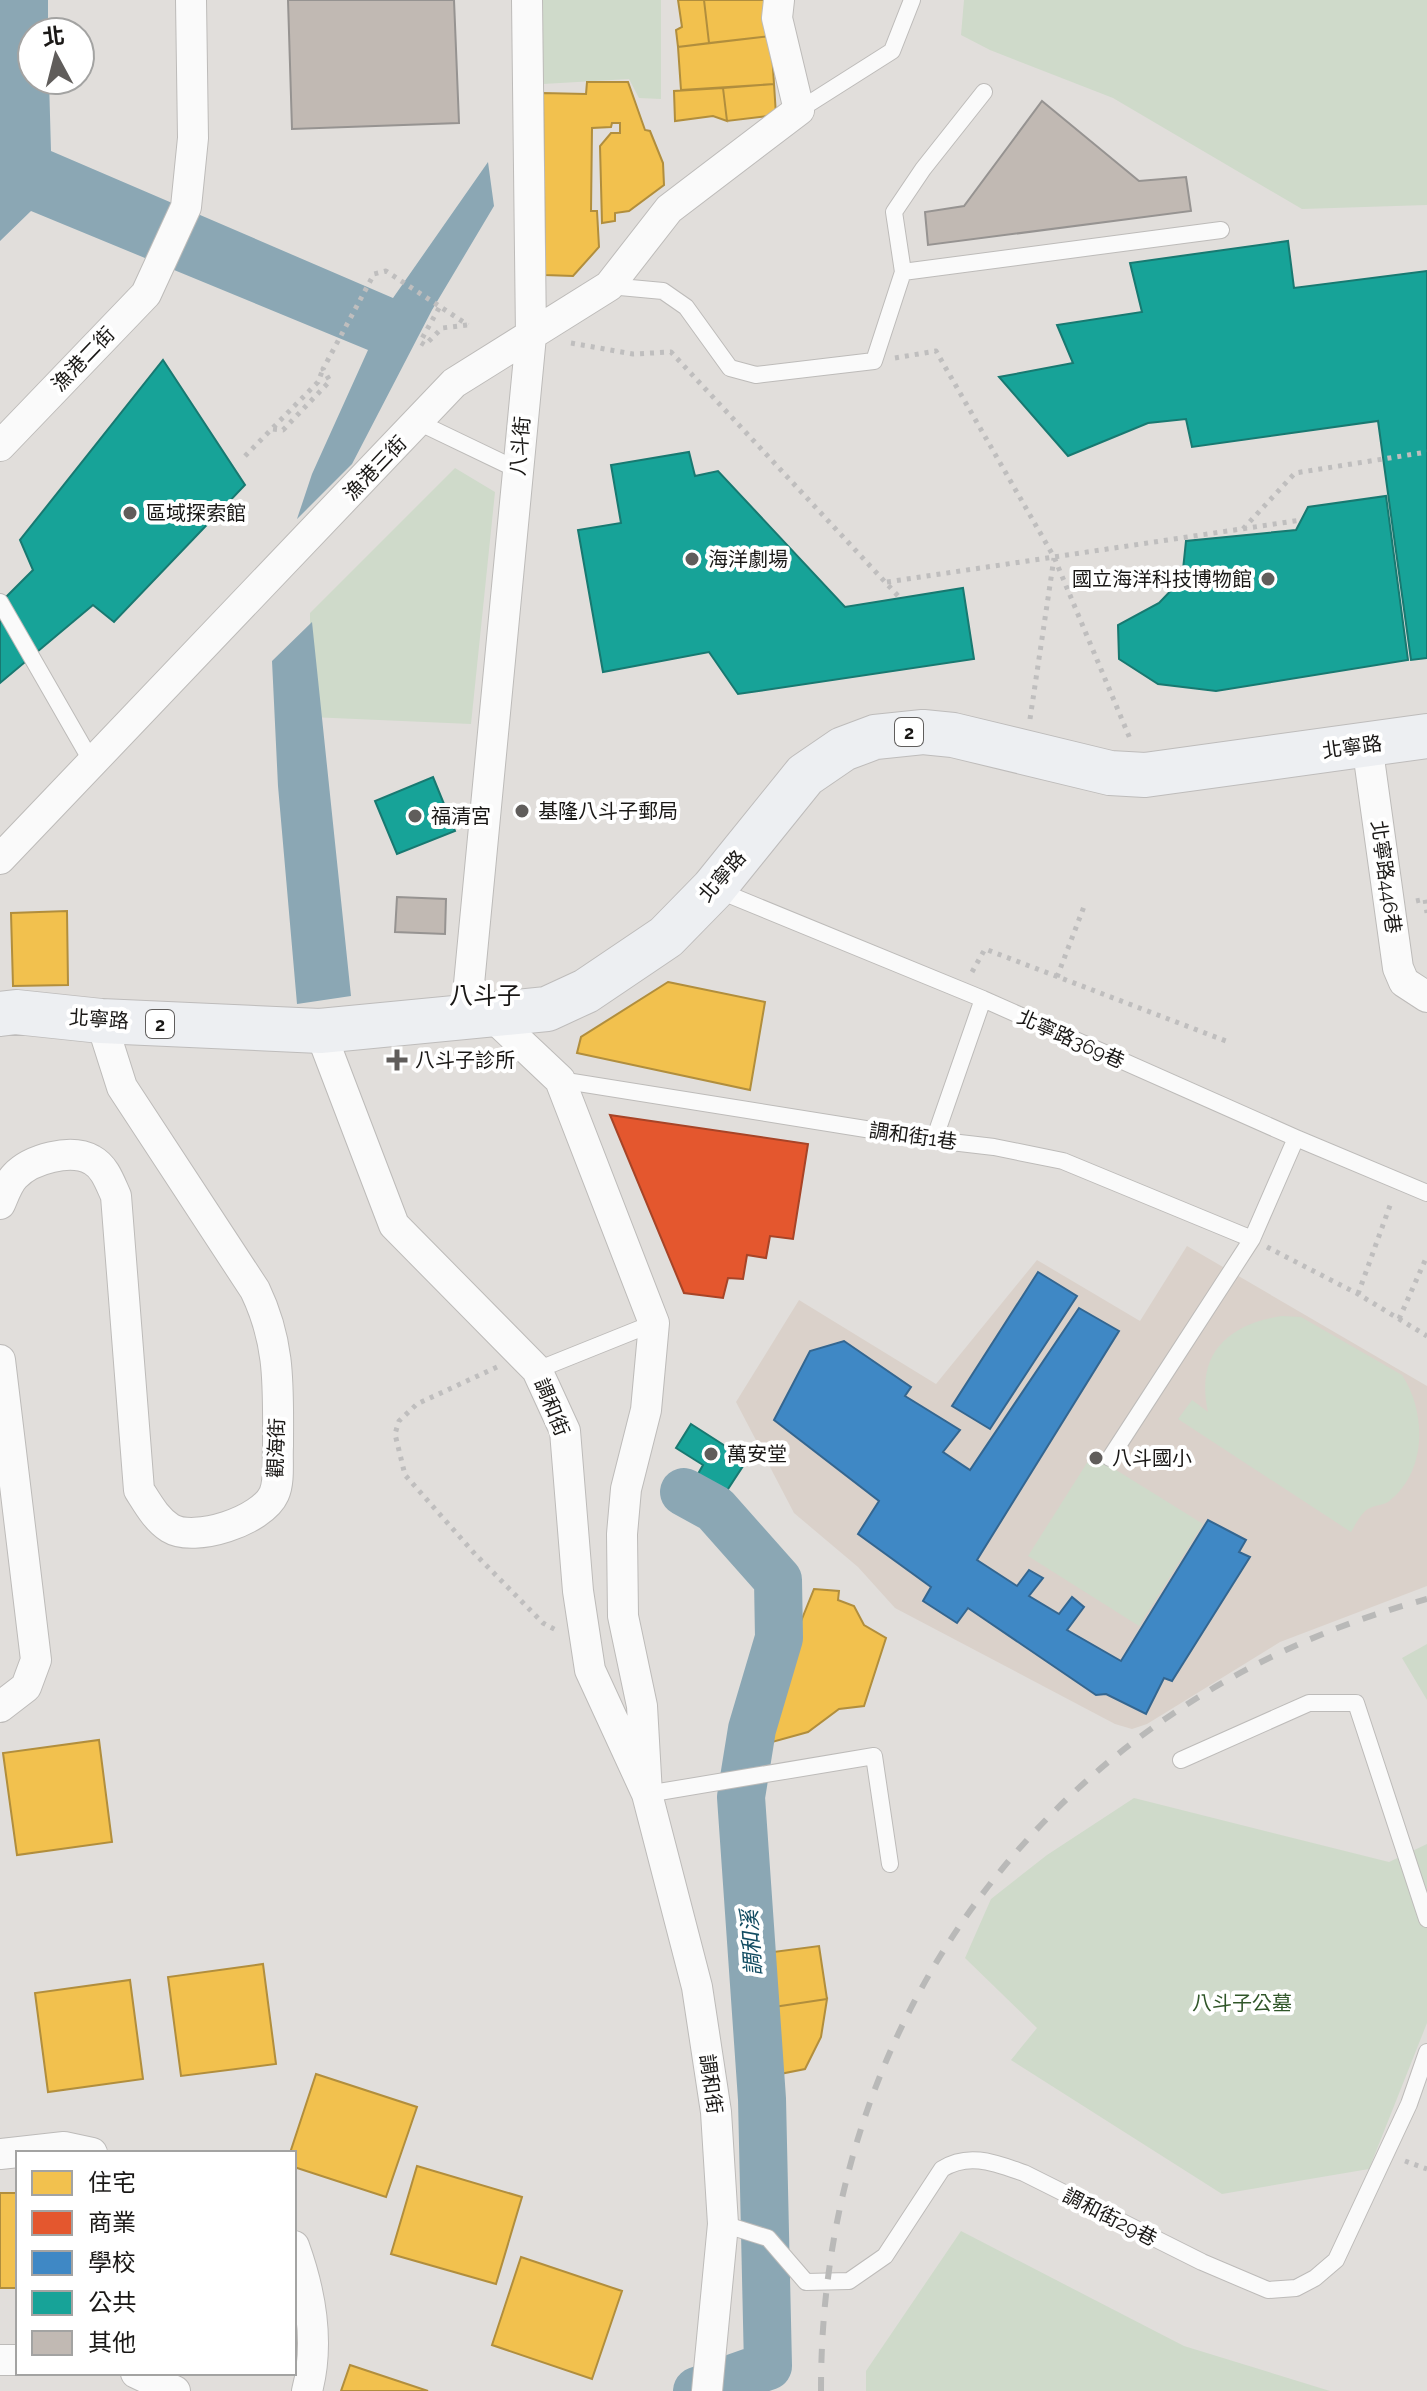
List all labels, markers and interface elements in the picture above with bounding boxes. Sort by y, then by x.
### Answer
north arrow [16,16,96,96]
text: 北 [41,22,66,50]
street label: 漁港二街 [47,322,119,396]
street label: 八斗街 [505,415,535,477]
street label: 漁港三街 [339,431,411,505]
place label: 區域探索館 [146,501,246,525]
marker: 區域探索館 [121,504,139,522]
place label: 海洋劇場 [708,547,788,571]
marker: 海洋劇場 [683,550,701,568]
place label: 國立海洋科技博物館 [1072,567,1252,591]
marker: 國立海洋科技博物館 [1259,570,1277,588]
road number: 2 [895,718,923,746]
street label: 北寧路 [1321,731,1383,763]
place label: 基隆八斗子郵局 [538,799,678,823]
marker: 基隆八斗子郵局 [513,802,531,820]
place label: 福清宮 [431,804,491,828]
marker: 福清宮 [406,807,424,825]
street label: 北寧路446巷 [1366,819,1406,935]
street label: 北寧路 [693,845,751,907]
district label: 八斗子 [449,981,521,1010]
street label: 北寧路 [68,1005,130,1033]
street label: 北寧路369巷 [1014,1005,1128,1073]
road number: 2 [146,1010,174,1038]
place label: 八斗子診所 [415,1048,515,1072]
marker: 八斗子診所 [386,1049,408,1071]
street label: 調和街1巷 [867,1118,959,1154]
street label: 調和街 [530,1375,574,1439]
street label: 觀海街 [263,1418,289,1478]
place label: 萬安堂 [727,1442,787,1466]
marker: 萬安堂 [702,1445,720,1463]
place label: 八斗國小 [1112,1446,1192,1470]
marker: 八斗國小 [1087,1449,1105,1467]
water label: 調和溪 [736,1906,766,1977]
park label: 八斗子公墓 [1192,1991,1292,2015]
street label: 調和街 [695,2053,727,2115]
legend [16,2151,296,2375]
text: 住宅 [88,2168,136,2197]
street label: 調和街29巷 [1059,2183,1161,2251]
text: 商業 [88,2208,136,2237]
text: 學校 [88,2248,136,2277]
text: 公共 [88,2288,136,2317]
text: 其他 [88,2328,136,2357]

